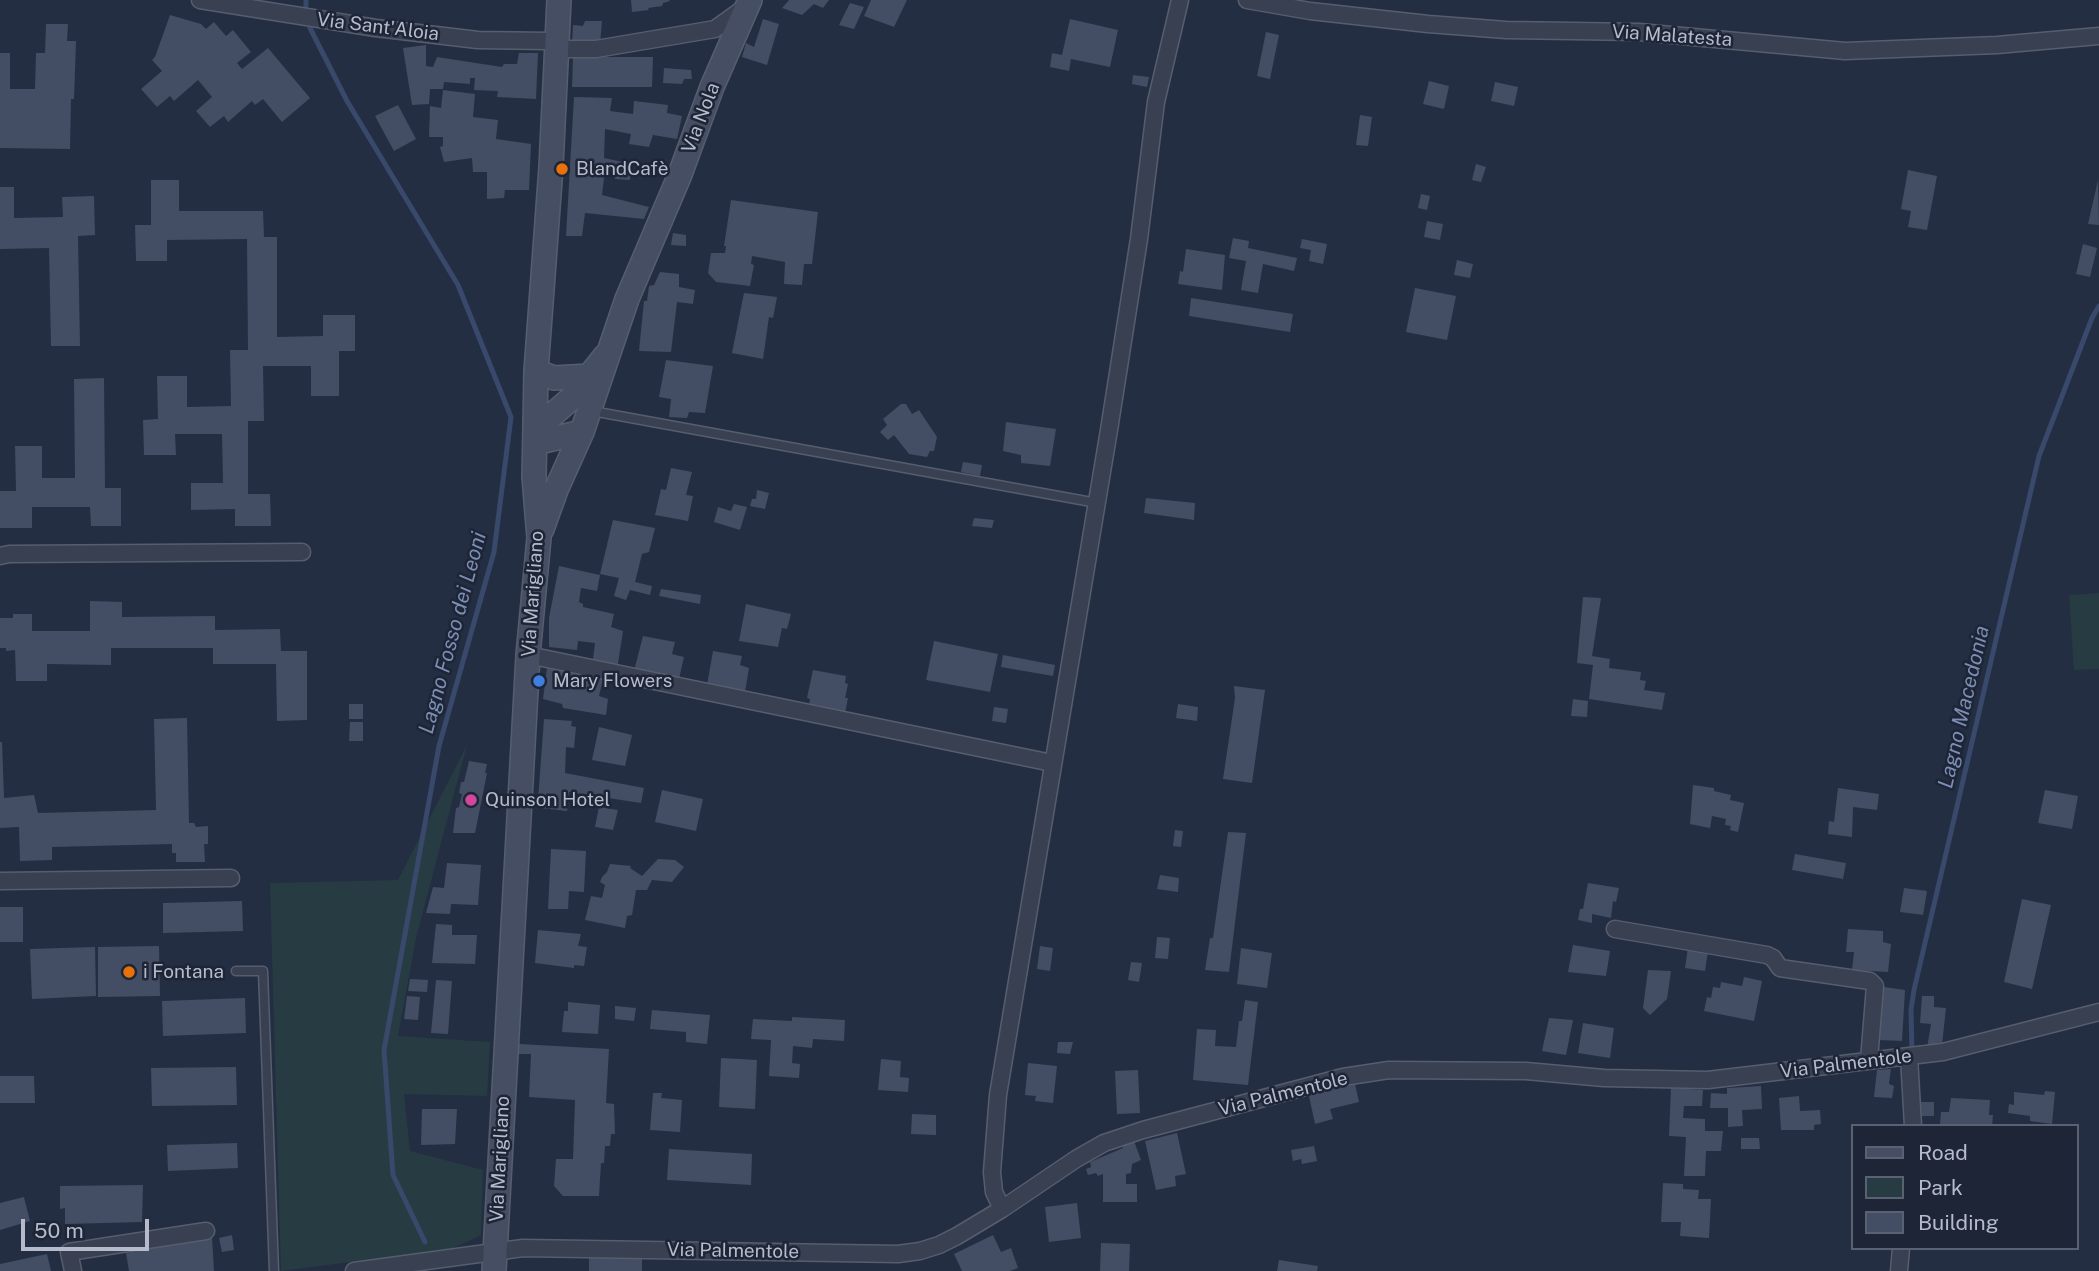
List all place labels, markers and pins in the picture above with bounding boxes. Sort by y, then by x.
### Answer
place label: BlandCafè [576,158,669,180]
marker: BlandCafè [554,161,570,177]
place label: Mary Flowers [553,670,672,692]
marker: Mary Flowers [531,673,547,689]
place label: Quinson Hotel [485,789,610,811]
marker: Quinson Hotel [463,792,479,808]
place label: i Fontana [143,961,224,983]
marker: i Fontana [121,964,137,980]

